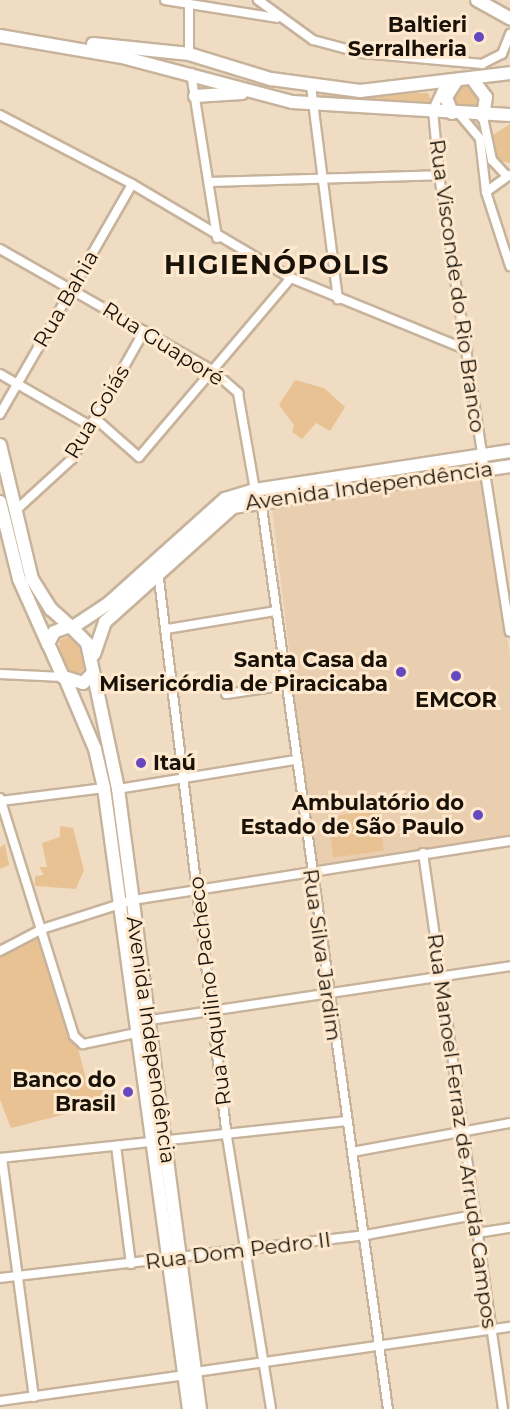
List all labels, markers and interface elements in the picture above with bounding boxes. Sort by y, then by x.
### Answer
place label: Baltieri Serralheria [348,12,467,62]
marker: Baltieri Serralheria [472,30,486,44]
street label: Rua Visconde do Rio Branco [424,138,490,434]
street label: Rua Bahia [28,246,104,352]
district label: HIGIENÓPOLIS [164,249,390,281]
street label: Rua Guaporé [98,297,228,391]
street label: Rua Goiás [59,361,135,463]
street label: Avenida Independência [244,456,494,516]
place label: Santa Casa da Misericórdia de Piracicaba [99,647,388,697]
marker: Santa Casa da Misericórdia de Piracicaba [392,663,410,681]
marker: EMCOR [447,667,465,685]
place label: EMCOR [415,687,497,713]
place label: Itaú [153,750,196,776]
marker: Itaú [134,756,148,770]
place label: Ambulatório do Estado de São Paulo [240,790,464,840]
marker: Ambulatório do Estado de São Paulo [469,806,487,824]
street label: Rua Silva Jardim [297,867,347,1043]
street label: Rua Aquilino Pacheco [183,875,237,1107]
street label: Avenida Independência [121,915,181,1165]
street label: Rua Manoel Ferraz de Arruda Campos [422,932,502,1330]
place label: Banco do Brasil [12,1067,116,1117]
marker: Banco do Brasil [121,1085,135,1099]
street label: Rua Dom Pedro II [144,1227,332,1275]

